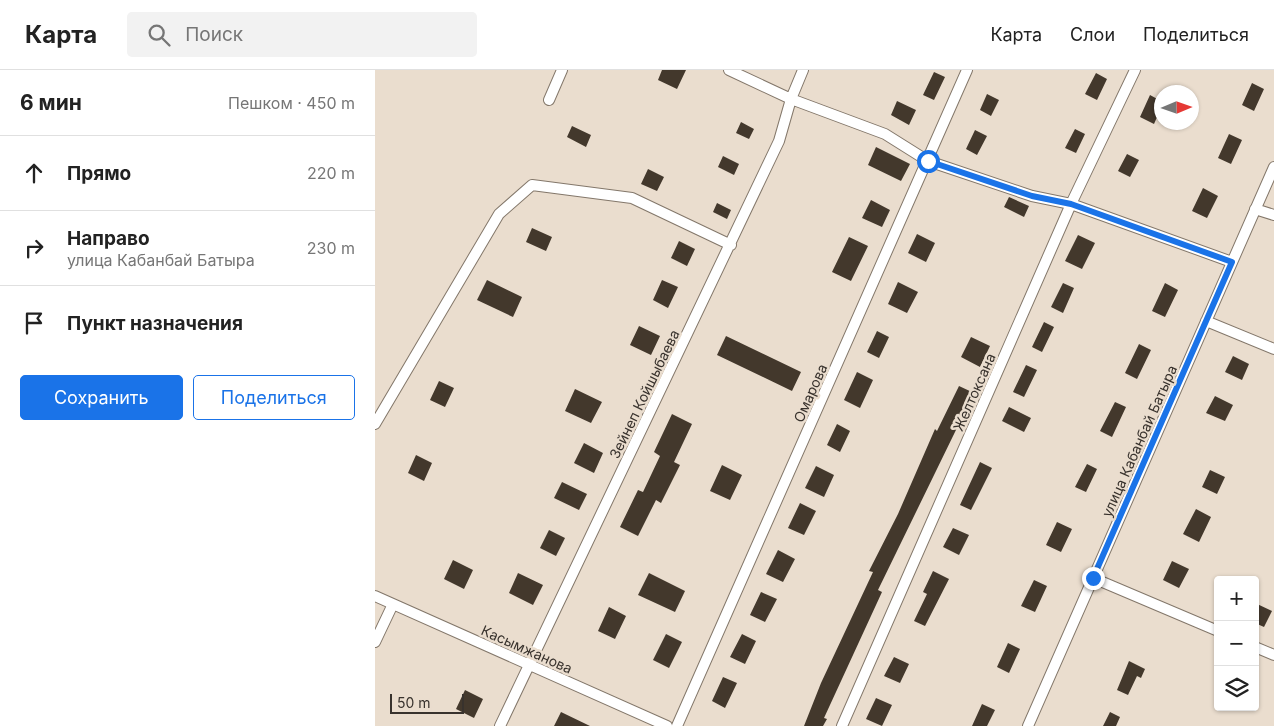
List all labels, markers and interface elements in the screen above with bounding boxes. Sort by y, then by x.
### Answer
search box [127,12,477,57]
text: Карта [25,20,97,49]
icon: search [145,21,173,49]
text: Поиск [185,23,243,46]
text: Карта [990,24,1042,45]
text: Слои [1070,24,1115,45]
text: Поделиться [1143,24,1249,45]
north arrow [1154,85,1199,130]
text: 6 мин [20,90,82,115]
text: Пешком · 450 m [228,93,355,113]
route start [917,150,940,173]
icon: ahead [20,159,48,187]
text: Прямо [67,162,131,185]
text: 220 m [307,163,355,183]
text: Направо [67,227,150,250]
icon: right [20,234,48,262]
text: 230 m [307,238,355,258]
text: улица Кабанбай Батыра [67,250,255,270]
icon: arrive [20,309,48,337]
text: Пункт назначения [67,312,243,335]
street label: Зейнеп Койшыбаева [605,327,683,461]
street label: Желтоксана [949,350,999,434]
street label: Омарова [790,361,830,425]
street label: улица Кабанбай Батыра [1098,362,1180,520]
button: Сохранить [20,375,183,420]
button: Поделиться [193,375,355,420]
route end [1082,567,1105,590]
map controls [1214,576,1259,711]
button: + [1214,576,1259,621]
street label: Касымжанова [479,621,575,677]
button: − [1214,621,1259,666]
button: layers [1214,666,1259,711]
scale bar [390,691,464,714]
text: 50 m [397,694,431,711]

